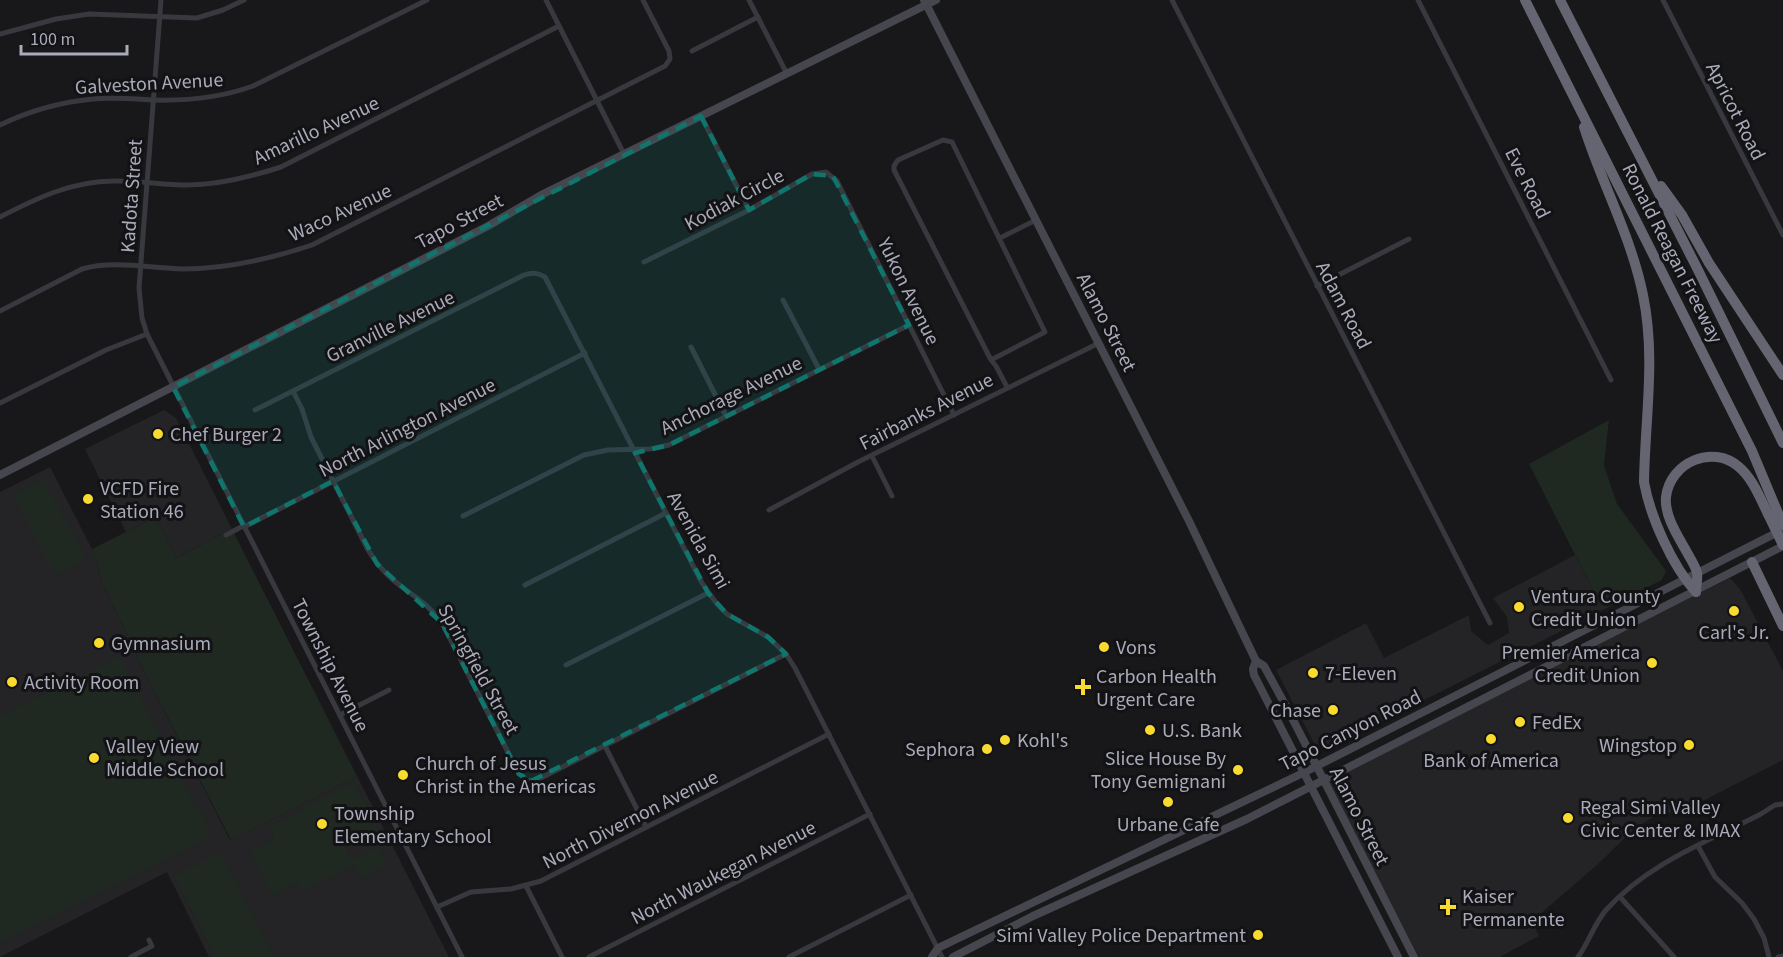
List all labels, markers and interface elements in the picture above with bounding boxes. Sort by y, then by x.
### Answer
scale bar [21,18,128,56]
text: 100 m [30,27,75,52]
street label: Apricot Road [1698,58,1772,165]
street label: Galveston Avenue [74,66,224,102]
street label: Amarillo Avenue [249,89,384,172]
street label: Kadota Street [114,138,150,254]
street label: Eve Road [1497,143,1557,224]
street label: Ronald Reagan Freeway [1615,159,1730,349]
street label: Kodiak Circle [680,162,789,238]
street label: Waco Avenue [284,177,397,249]
street label: Tapo Street [411,187,508,257]
street label: Yukon Avenue [870,232,946,350]
street label: Adam Road [1308,257,1378,354]
street label: Alamo Street [1069,268,1143,377]
street label: Granville Avenue [321,284,459,370]
street label: Anchorage Avenue [656,349,807,442]
street label: Fairbanks Avenue [855,366,998,458]
street label: North Arlington Avenue [314,371,501,485]
place label: Chef Burger 2 [170,421,282,449]
marker: Chef Burger 2 [151,427,165,441]
place label: VCFD Fire Station 46 [100,475,184,526]
street label: Avenida Simi [660,486,737,595]
marker: VCFD Fire Station 46 [81,492,95,506]
place label: Ventura County Credit Union [1531,583,1661,634]
street label: Township Avenue [284,594,376,737]
street label: Springfield Street [431,599,526,740]
marker: Ventura County Credit Union [1512,600,1526,614]
marker: Carl's Jr. [1727,604,1741,618]
place label: Carl's Jr. [1699,619,1769,647]
place label: Gymnasium [111,630,211,658]
place label: Vons [1116,634,1156,662]
marker: Gymnasium [92,636,106,650]
place label: Premier America Credit Union [1501,639,1640,690]
marker: Vons [1097,640,1111,654]
marker: Premier America Credit Union [1645,656,1659,670]
place label: 7-Eleven [1325,660,1397,688]
place label: Carbon Health Urgent Care [1096,663,1217,714]
marker: 7-Eleven [1306,666,1320,680]
place label: Activity Room [24,669,139,697]
marker: Activity Room [5,675,19,689]
marker: Carbon Health Urgent Care [1074,678,1092,696]
street label: Tapo Canyon Road [1275,683,1426,779]
place label: Chase [1270,697,1321,725]
marker: Chase [1326,703,1340,717]
place label: FedEx [1532,709,1582,737]
marker: FedEx [1513,715,1527,729]
place label: U.S. Bank [1162,717,1242,745]
marker: U.S. Bank [1143,723,1157,737]
place label: Kohl's [1017,727,1068,755]
marker: Bank of America [1484,732,1498,746]
place label: Wingstop [1599,732,1677,760]
place label: Valley View Middle School [106,733,224,784]
marker: Kohl's [998,733,1012,747]
place label: Sephora [905,736,975,764]
marker: Wingstop [1682,738,1696,752]
marker: Sephora [980,742,994,756]
place label: Slice House By Tony Gemignani [1091,745,1227,796]
place label: Bank of America [1423,747,1559,775]
place label: Church of Jesus Christ in the Americas [415,750,596,801]
marker: Valley View Middle School [87,751,101,765]
street label: Alamo Street [1322,762,1396,871]
street label: North Divernon Avenue [538,763,723,876]
marker: Slice House By Tony Gemignani [1231,763,1245,777]
marker: Church of Jesus Christ in the Americas [396,768,410,782]
place label: Regal Simi Valley Civic Center & IMAX [1580,794,1741,845]
marker: Urbane Cafe [1161,795,1175,809]
place label: Township Elementary School [334,800,492,851]
place label: Urbane Cafe [1117,811,1219,839]
marker: Regal Simi Valley Civic Center & IMAX [1561,811,1575,825]
street label: North Waukegan Avenue [626,814,821,932]
marker: Township Elementary School [315,817,329,831]
place label: Kaiser Permanente [1462,883,1565,934]
marker: Kaiser Permanente [1439,898,1457,916]
place label: Simi Valley Police Department [996,922,1246,950]
marker: Simi Valley Police Department [1251,928,1265,942]

